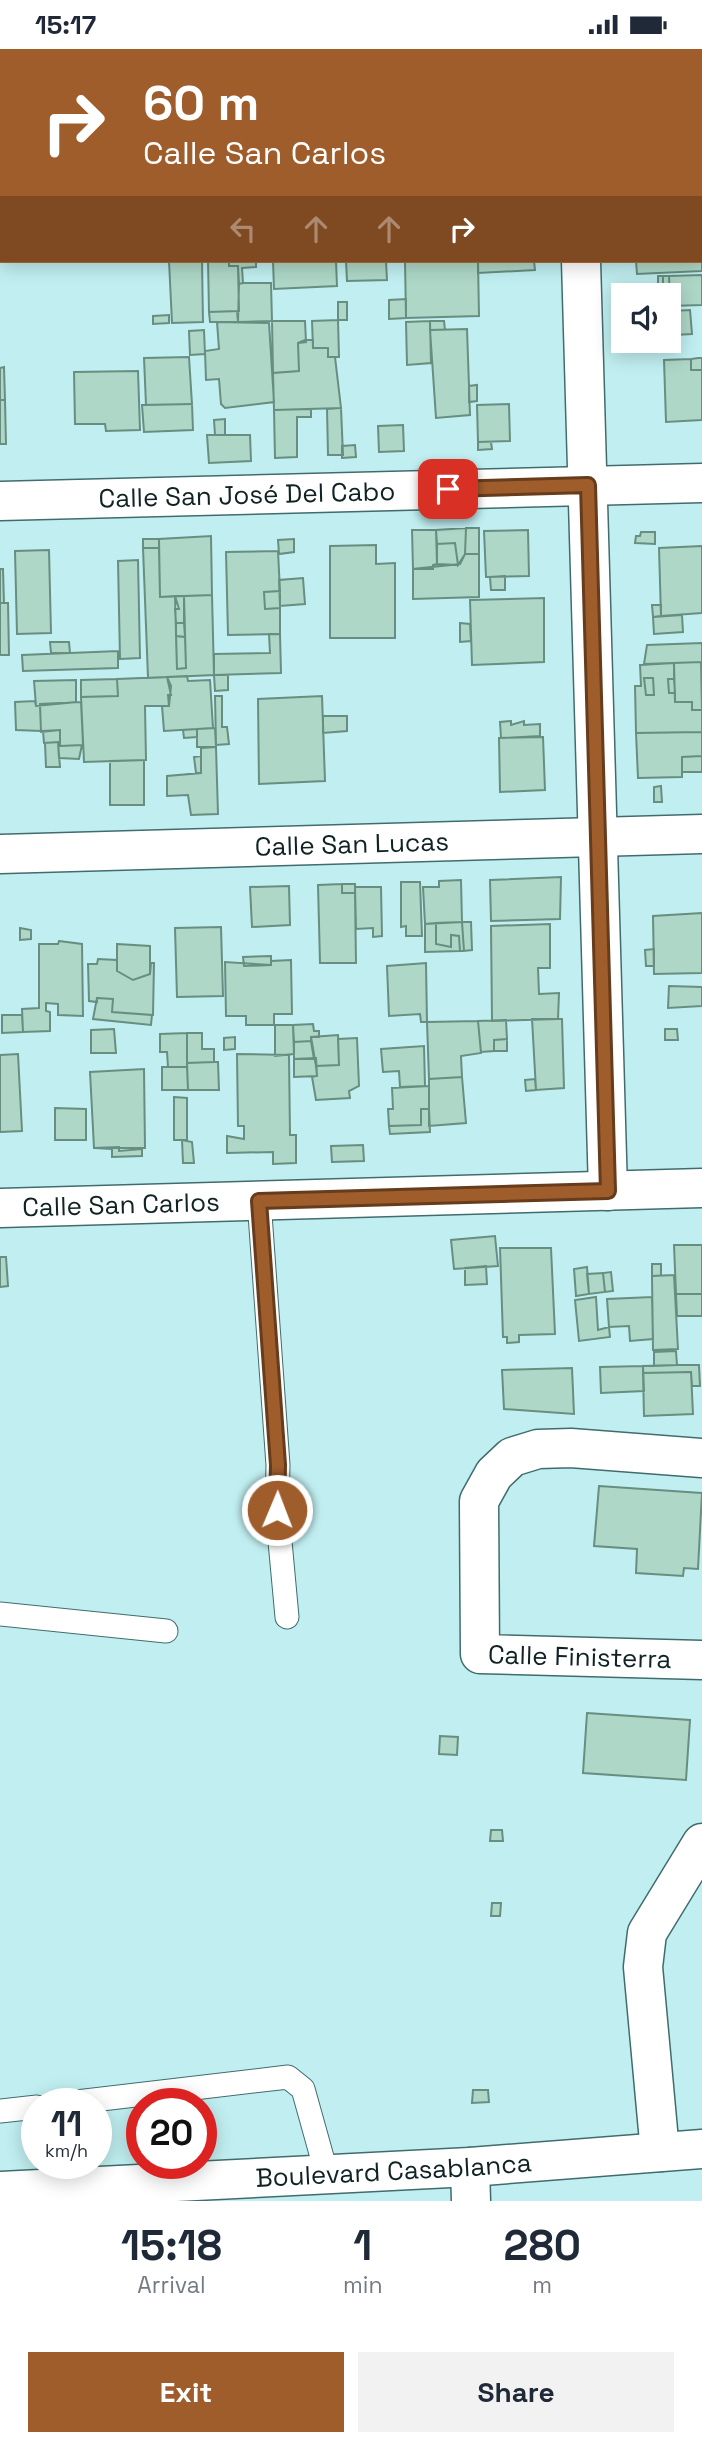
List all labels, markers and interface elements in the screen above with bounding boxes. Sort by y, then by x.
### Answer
text: 15:17 [35,8,96,42]
text: 60 m [143,72,259,134]
icon: right [28,77,119,168]
text: Calle San Carlos [143,133,386,173]
icon: left [224,210,262,248]
icon: ahead [297,210,335,248]
icon: ahead [370,210,408,248]
icon: right [443,210,481,248]
map controls [611,283,681,353]
button: sound [611,283,681,353]
pin [418,459,478,519]
icon: arrive [429,470,467,508]
street label: Calle San José Del Cabo [98,474,396,515]
street label: Calle San Lucas [254,824,449,864]
street label: Calle San Carlos [22,1185,220,1224]
position arrow [240,1473,314,1547]
street label: Calle Finisterra [487,1637,672,1676]
speed limit sign: 20 [126,2088,217,2179]
text: 11 [51,2102,82,2146]
text: km/h [45,2139,88,2162]
street label: Boulevard Casablanca [255,2145,533,2195]
text: 15:18 [121,2219,222,2272]
text: 1 [353,2219,372,2272]
text: 280 [504,2219,581,2272]
text: Arrival [137,2270,206,2300]
text: min [343,2270,383,2300]
text: m [532,2270,552,2300]
button: Exit [28,2352,344,2432]
button: Share [358,2352,674,2432]

